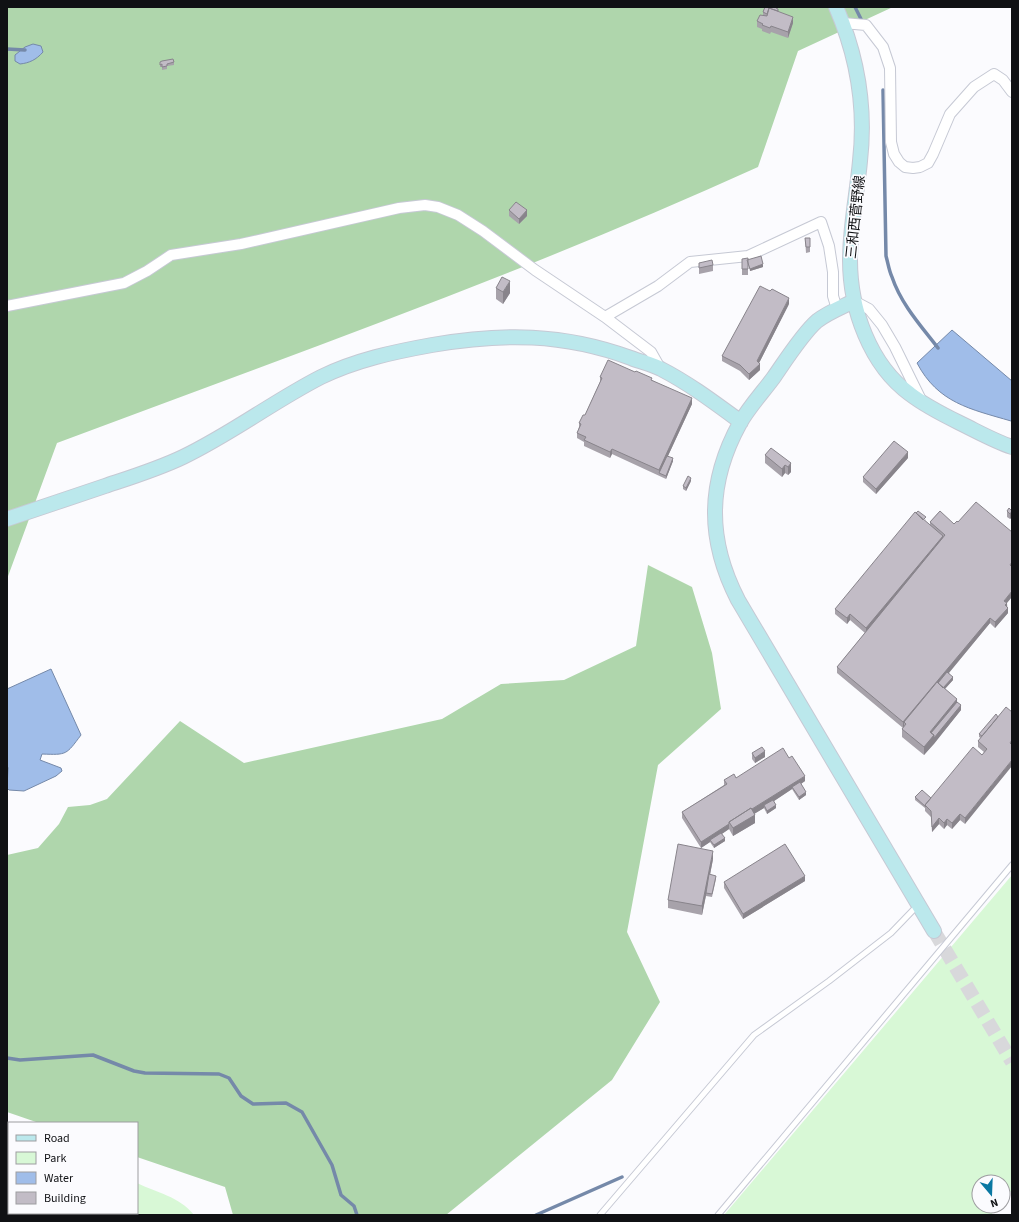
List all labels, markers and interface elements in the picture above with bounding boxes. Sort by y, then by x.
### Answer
street label: 三和西菅野線 [842,174,870,260]
legend [8,1122,138,1214]
text: Road [44,1130,70,1147]
text: Park [44,1150,66,1167]
text: Water [44,1170,74,1187]
north arrow [971,1174,1011,1214]
text: Building [44,1190,86,1207]
text: N [988,1195,1000,1211]

